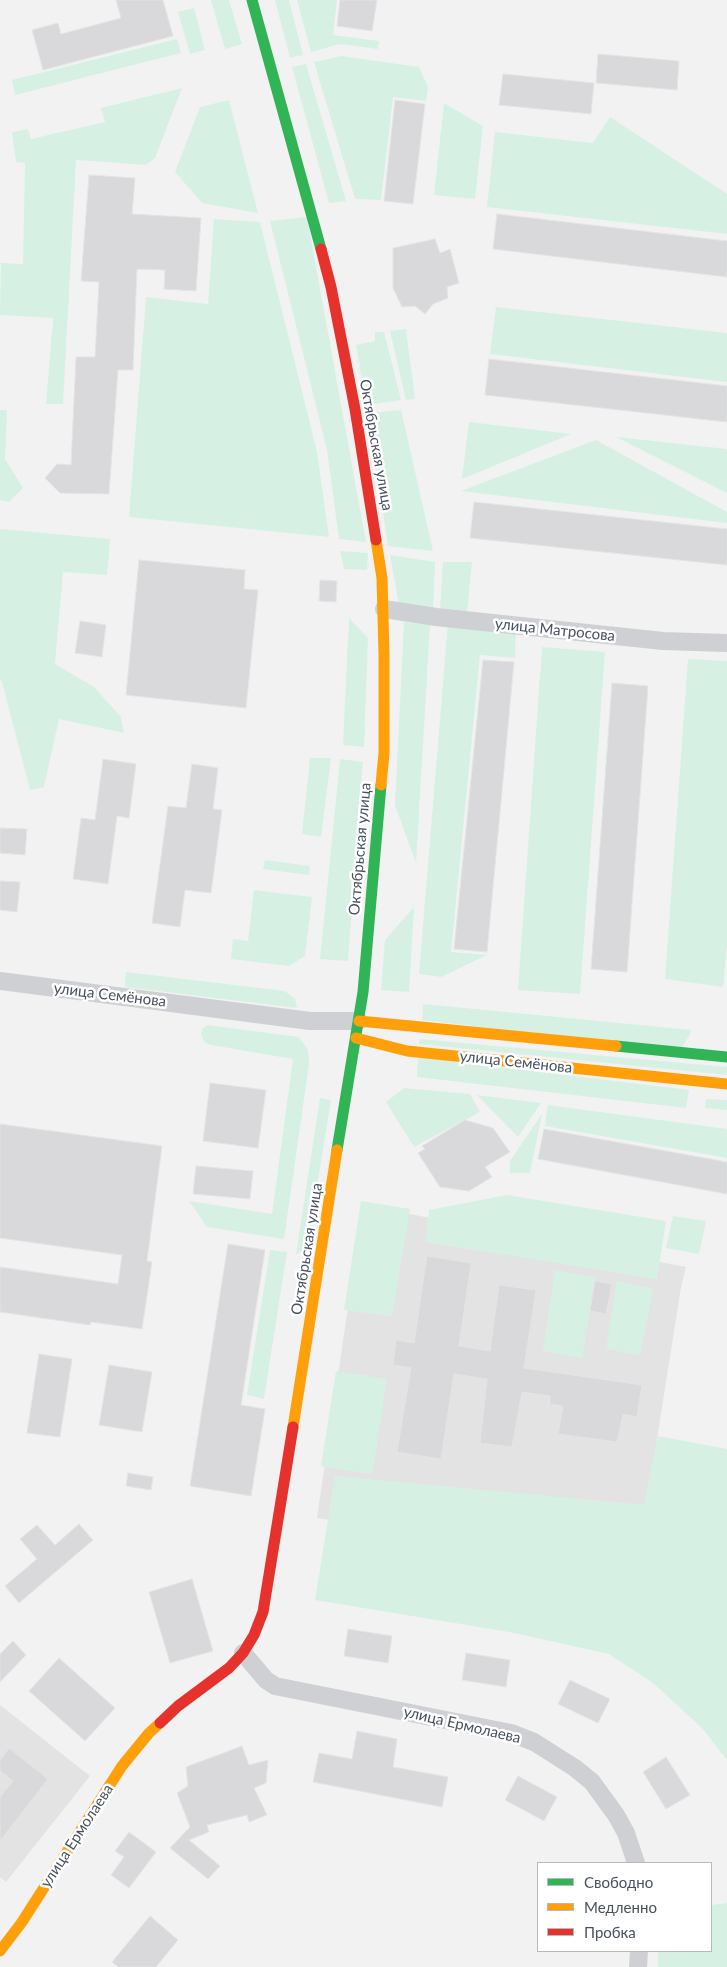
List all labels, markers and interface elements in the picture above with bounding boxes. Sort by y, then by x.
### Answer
street label: Октябрьская улица [356,378,396,512]
street label: улица Матросова [494,615,616,645]
street label: Октябрьская улица [345,782,375,916]
street label: улица Семёнова [53,979,167,1011]
street label: улица Семёнова [459,1047,573,1077]
street label: Октябрьская улица [288,1182,326,1316]
street label: улица Ермолаева [402,1703,522,1747]
street label: улица Ермолаева [37,1781,117,1891]
legend [537,1862,712,1952]
text: Свободно [584,1873,653,1891]
text: Медленно [584,1898,657,1916]
text: Пробка [584,1923,636,1941]

